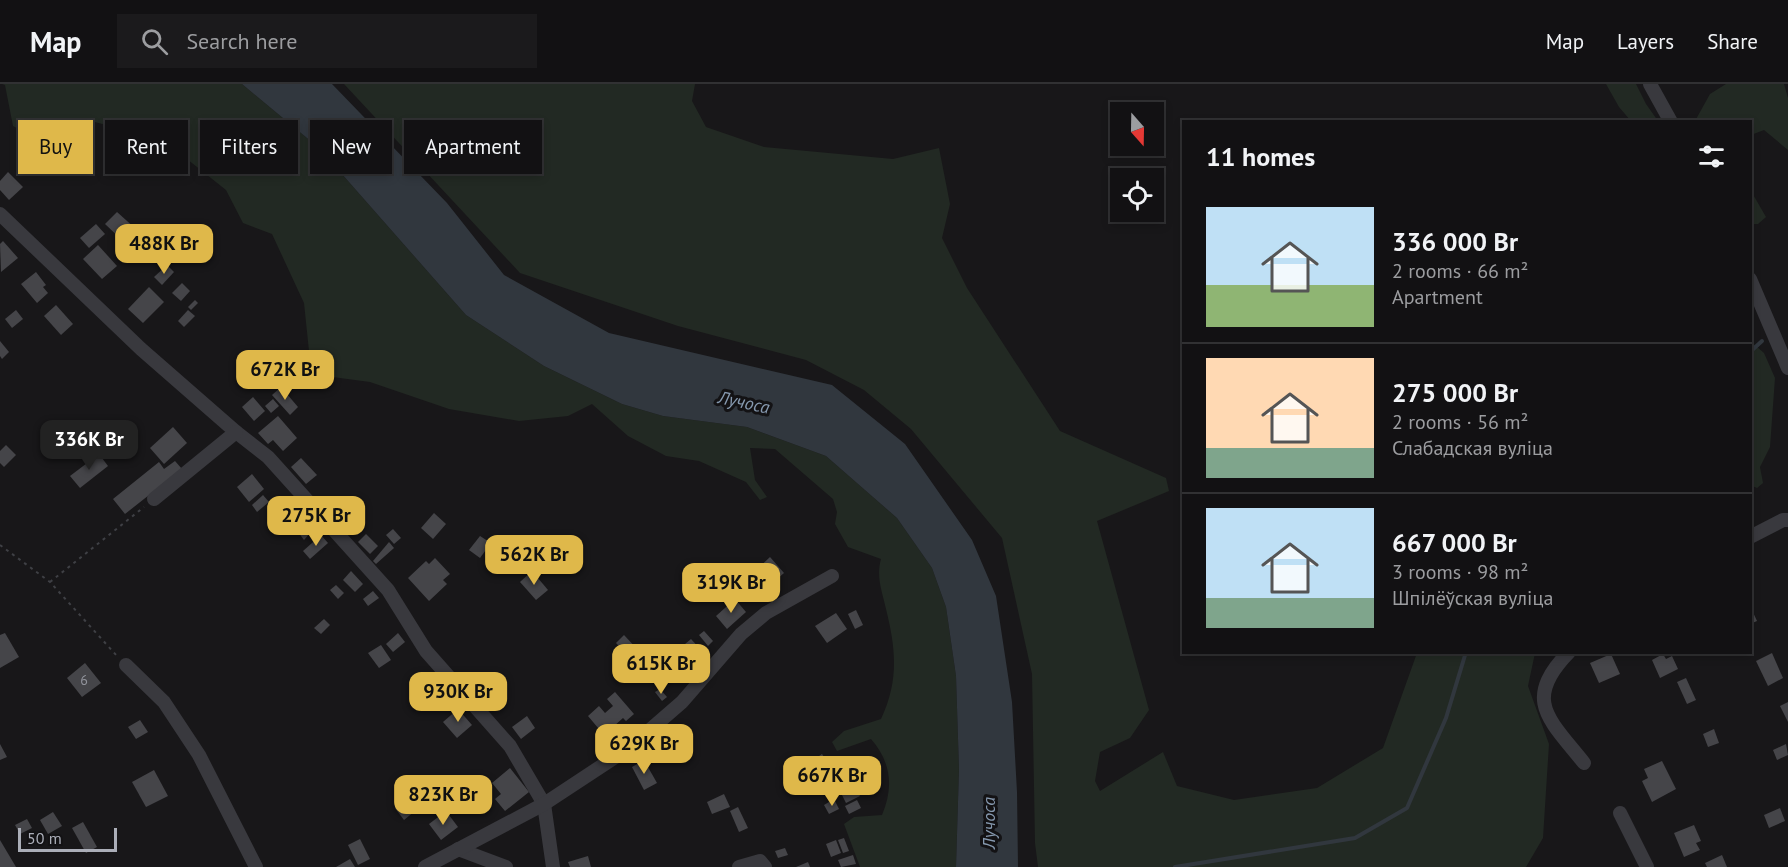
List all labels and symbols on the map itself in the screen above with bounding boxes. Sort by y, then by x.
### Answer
north arrow [1110,102,1164,156]
pin: 488K Br [109,224,219,275]
pin: 672K Br [230,350,340,401]
water label: Лучоса [715,385,772,419]
pin: 336K Br [34,420,144,471]
pin: 275K Br [261,496,371,547]
pin: 562K Br [479,535,589,586]
pin: 319K Br [676,563,786,614]
pin: 615K Br [606,644,716,695]
house number: 6 [80,671,88,689]
pin: 930K Br [403,672,513,723]
pin: 629K Br [589,724,699,775]
pin: 667K Br [777,756,887,807]
pin: 823K Br [388,775,498,826]
water label: Лучоса [977,797,1000,850]
scale bar [18,825,117,852]

